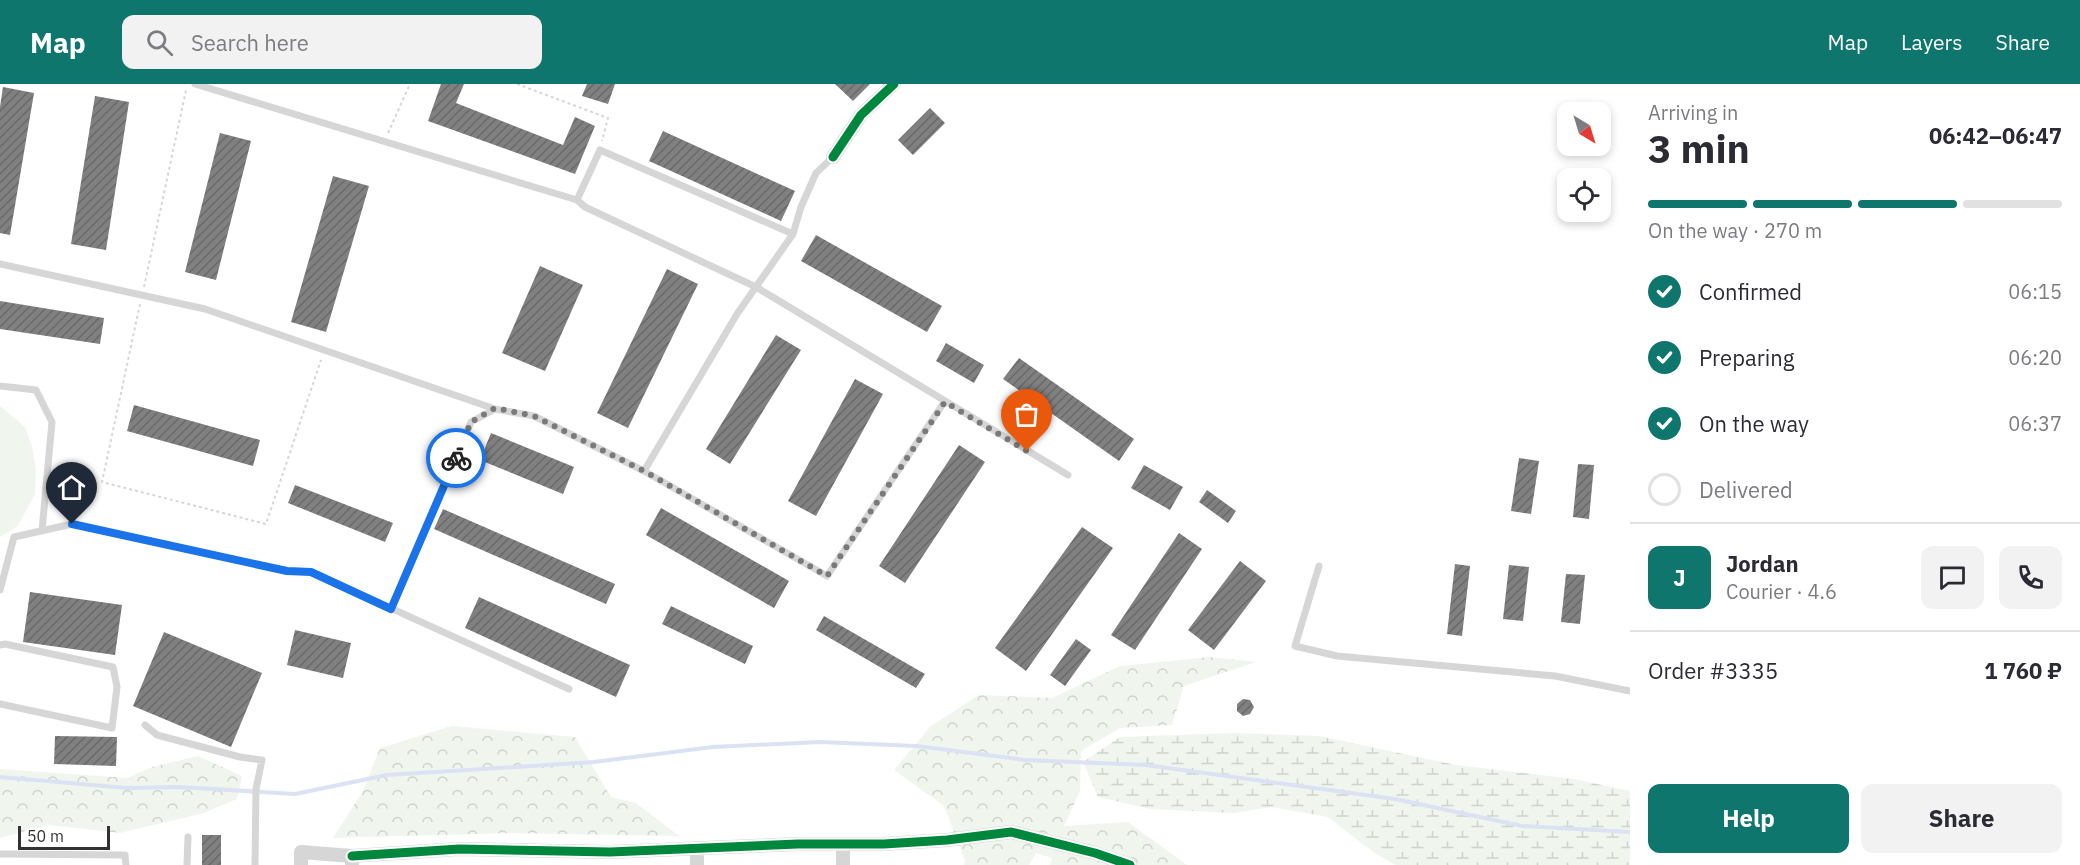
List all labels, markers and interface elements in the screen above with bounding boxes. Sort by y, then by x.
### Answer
search box [122,15,542,69]
text: Map [30,24,86,61]
icon: search [143,26,176,59]
text: Search here [191,28,309,57]
text: Map [1828,28,1868,56]
text: Layers [1901,28,1963,56]
text: Share [1996,28,2050,56]
text: Arriving in [1648,99,1738,126]
north arrow [1557,102,1611,156]
map controls [1557,102,1611,222]
text: 06:42–06:47 [1929,121,2062,150]
text: 3 min [1648,123,1750,174]
button: locate [1557,168,1611,222]
text: On the way · 270 m [1648,217,1822,244]
icon: check [1648,275,1681,308]
text: Confirmed [1699,277,1802,306]
text: 06:15 [2008,278,2062,305]
icon: check [1648,341,1681,374]
text: Preparing [1699,343,1794,372]
text: 06:20 [2008,344,2062,371]
pin [1001,389,1052,451]
icon: bag [1010,398,1043,431]
icon: check [1648,407,1681,440]
text: On the way [1699,409,1809,438]
text: 06:37 [2008,410,2062,437]
courier [426,428,486,488]
icon: bike [440,442,473,475]
pin [46,462,97,524]
icon: home [55,471,88,504]
text: Delivered [1699,475,1793,504]
button: chat [1921,546,1984,609]
button: phone [1999,546,2062,609]
text: Jordan [1726,549,1799,578]
text: J [1673,563,1686,592]
text: Courier · 4.6 [1726,578,1837,605]
text: Order #3335 [1648,656,1778,685]
text: 1 760 ₽ [1984,656,2062,685]
button: Help [1648,784,1849,853]
button: Share [1861,784,2062,853]
scale bar [18,823,110,850]
text: 50 m [27,826,64,846]

